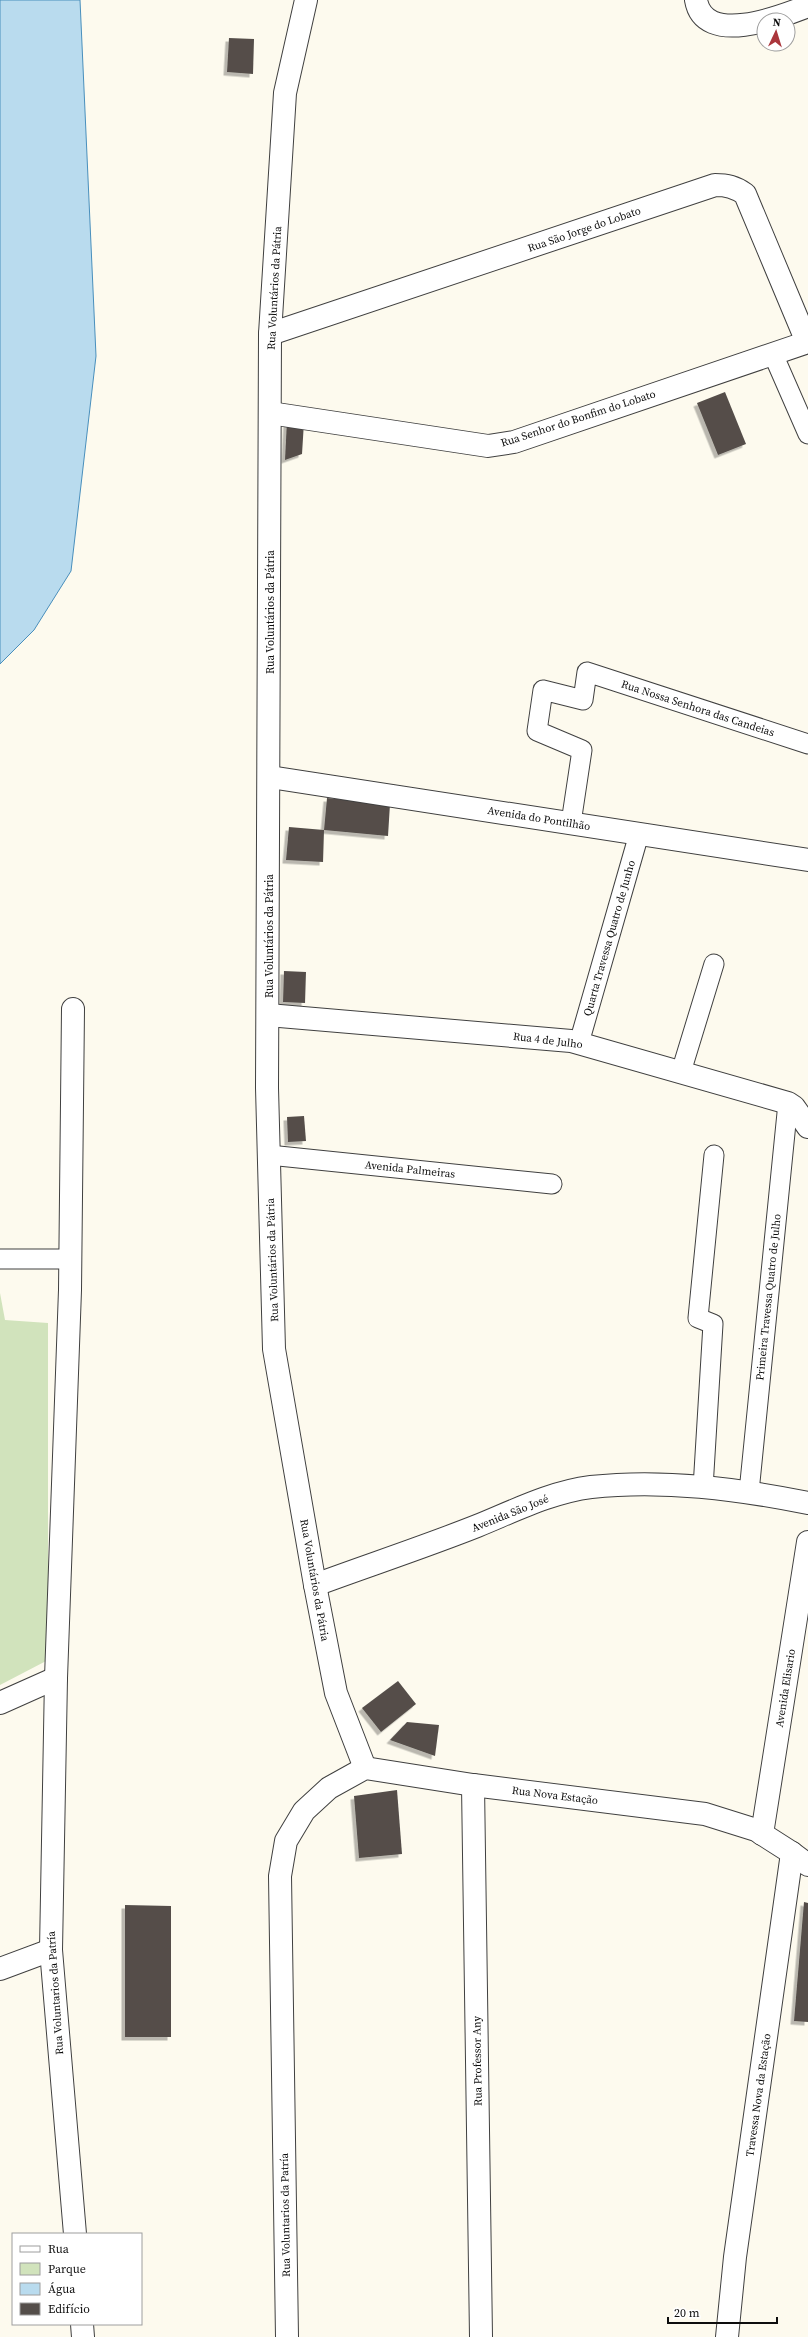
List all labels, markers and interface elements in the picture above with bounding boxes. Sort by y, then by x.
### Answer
north arrow [756,12,796,52]
text: N [772,15,781,30]
street label: Rua São Jorge do Lobato [526,203,643,256]
street label: Rua Voluntários da Pátria [264,225,285,350]
street label: Rua Senhor do Bonfim do Lobato [499,386,657,451]
street label: Rua Voluntários da Pátria [263,550,278,674]
street label: Rua Nossa Senhora das Candeias [619,677,777,740]
street label: Avenida do Pontilhão [486,803,591,834]
street label: Quarta Travessa Quatro de Junho [580,858,639,1018]
street label: Rua Voluntários da Pátria [262,874,277,998]
street label: Rua 4 de Julho [512,1029,584,1052]
street label: Avenida Palmeiras [364,1157,456,1182]
street label: Rua Voluntários da Pátria [263,1197,282,1322]
street label: Primeira Travessa Quatro de Julho [752,1213,785,1381]
street label: Avenida São José [469,1491,551,1536]
street label: Rua Voluntários da Pátria [296,1518,333,1643]
street label: Avenida Elisario [772,1648,799,1728]
street label: Rua Nova Estação [511,1783,599,1808]
street label: Rua Voluntarios da Patría [44,1930,67,2055]
street label: Rua Professor Any [469,2016,486,2106]
street label: Travessa Nova da Estação [742,2032,775,2158]
street label: Rua Voluntarios da Patría [277,2153,294,2277]
legend [12,2233,142,2325]
text: Rua [48,2241,70,2257]
text: Parque [48,2261,86,2277]
text: Água [48,2281,76,2297]
scale bar [668,2299,777,2325]
text: Edifício [48,2301,90,2317]
text: 20 m [674,2305,700,2321]

